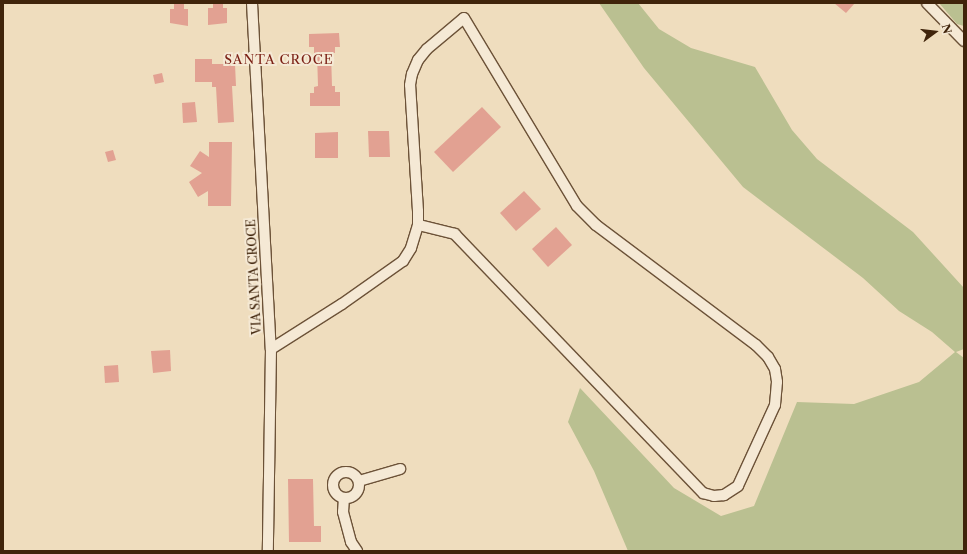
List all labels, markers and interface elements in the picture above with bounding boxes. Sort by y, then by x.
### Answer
north arrow [915,12,955,52]
text: N [939,22,955,35]
district label: SANTA CROCE [224,51,334,67]
street label: VIA SANTA CROCE [244,218,264,336]

